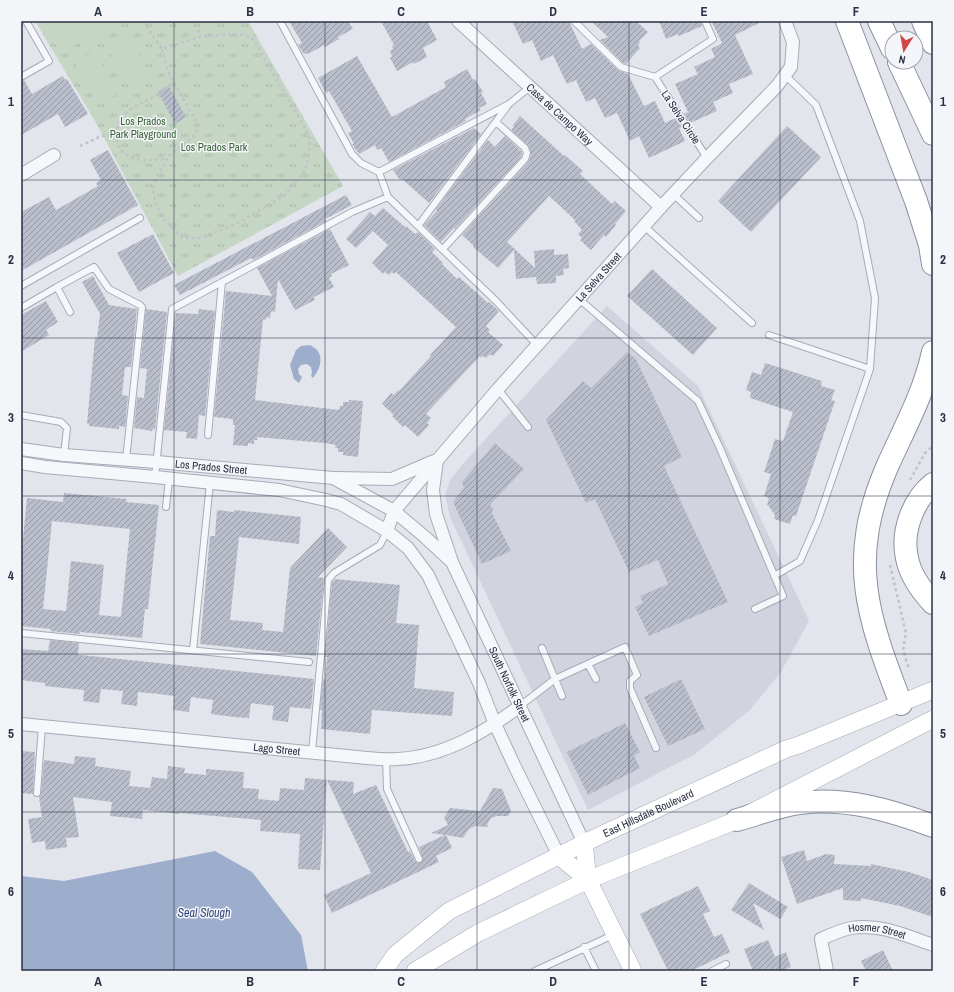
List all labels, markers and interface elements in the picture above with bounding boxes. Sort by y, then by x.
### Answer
text: A [94,3,102,20]
text: B [246,3,254,20]
text: C [397,3,405,20]
text: D [549,3,557,20]
text: E [700,3,708,20]
text: F [853,3,860,20]
north arrow [884,30,924,70]
text: N [898,52,907,67]
street label: Casa de Campo Way [523,80,596,149]
street label: La Selva Circle [658,88,704,146]
text: 1 [8,93,14,110]
text: 1 [940,93,946,110]
park label: Los Prados Park Playground [110,114,176,141]
park label: Los Prados Park [181,140,248,154]
street label: La Selva Street [573,249,625,305]
text: 2 [8,251,14,268]
text: 2 [940,251,946,268]
text: 3 [8,409,14,426]
text: 3 [940,409,946,426]
street label: Los Prados Street [174,457,248,477]
text: 4 [8,567,14,584]
text: 4 [940,567,946,584]
street label: South Norfolk Street [486,644,533,724]
text: 5 [8,725,14,742]
text: 5 [940,725,946,742]
street label: Lago Street [253,740,301,758]
street label: East Hillsdale Boulevard [601,786,696,840]
text: 6 [8,883,14,900]
text: 6 [940,883,946,900]
water label: Seal Slough [177,905,231,921]
street label: Hosmer Street [847,920,908,942]
text: A [94,973,102,990]
text: B [246,973,254,990]
text: C [397,973,405,990]
text: D [549,973,557,990]
text: E [700,973,708,990]
text: F [853,973,860,990]

